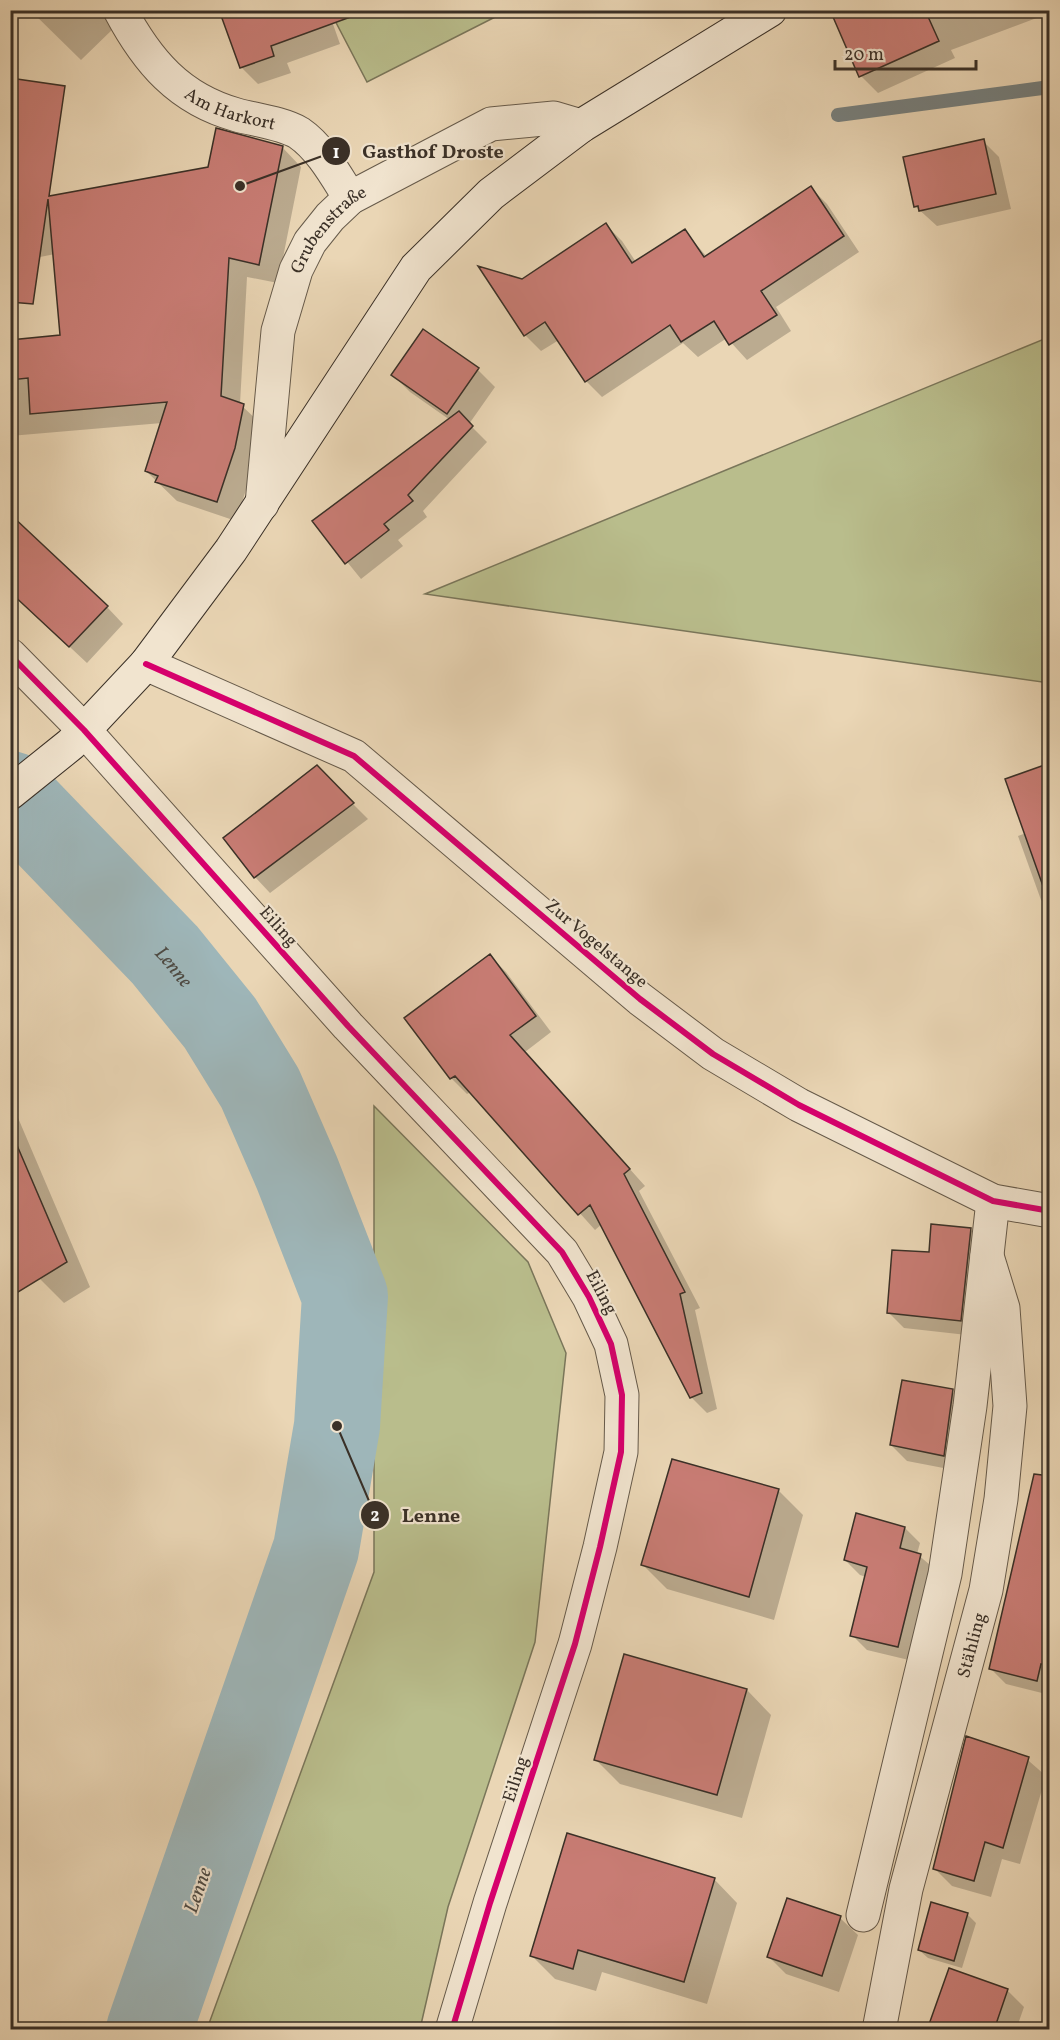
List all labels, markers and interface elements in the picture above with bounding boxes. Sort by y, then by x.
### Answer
scale bar [835,33,976,71]
text: 20 m [844,43,884,68]
street label: Am Harkort [179,83,278,137]
callout: Gasthof Droste [321,132,515,170]
text: Gasthof Droste [362,139,504,167]
text: 1 [332,141,340,166]
street label: Grubenstraße [285,180,371,278]
street label: Zur Vogelstange [539,894,653,995]
street label: Eiling [253,901,303,953]
water label: Lenne [147,940,198,995]
street label: Eiling [579,1266,623,1319]
callout: Lenne [360,1496,473,1534]
text: Lenne [402,1503,460,1531]
text: 2 [370,1504,380,1529]
street label: Stähling [952,1610,993,1681]
street label: Eiling [497,1753,536,1806]
water label: Lenne [178,1864,220,1917]

